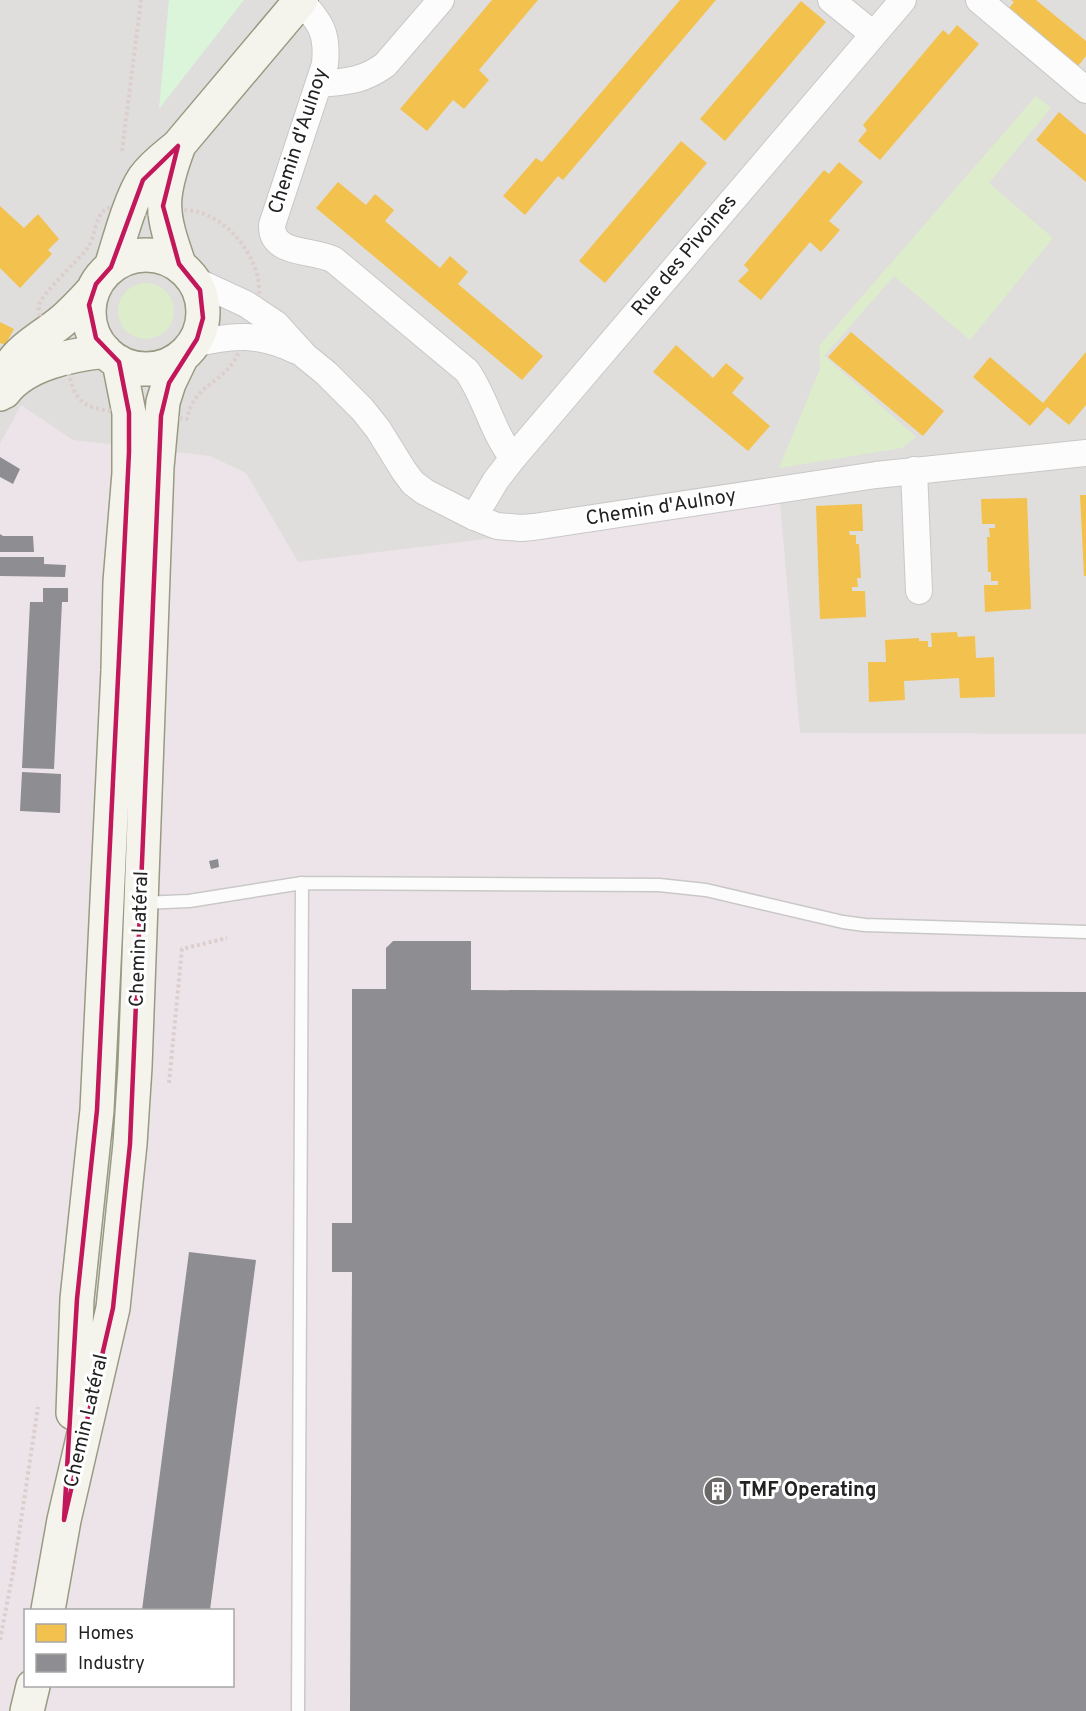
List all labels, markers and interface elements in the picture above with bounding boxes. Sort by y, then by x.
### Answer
street label: Chemin d'Aulnoy [263,65,335,217]
street label: Rue des Pivoines [626,190,744,322]
street label: Chemin d'Aulnoy [584,483,738,533]
street label: Chemin Latéral [125,871,155,1007]
street label: Chemin Latéral [59,1352,115,1490]
building icon: TMF Operating [702,1475,734,1507]
place label: TMF Operating [739,1478,877,1504]
legend [24,1609,234,1687]
text: Homes [78,1623,134,1646]
text: Industry [78,1653,145,1676]

